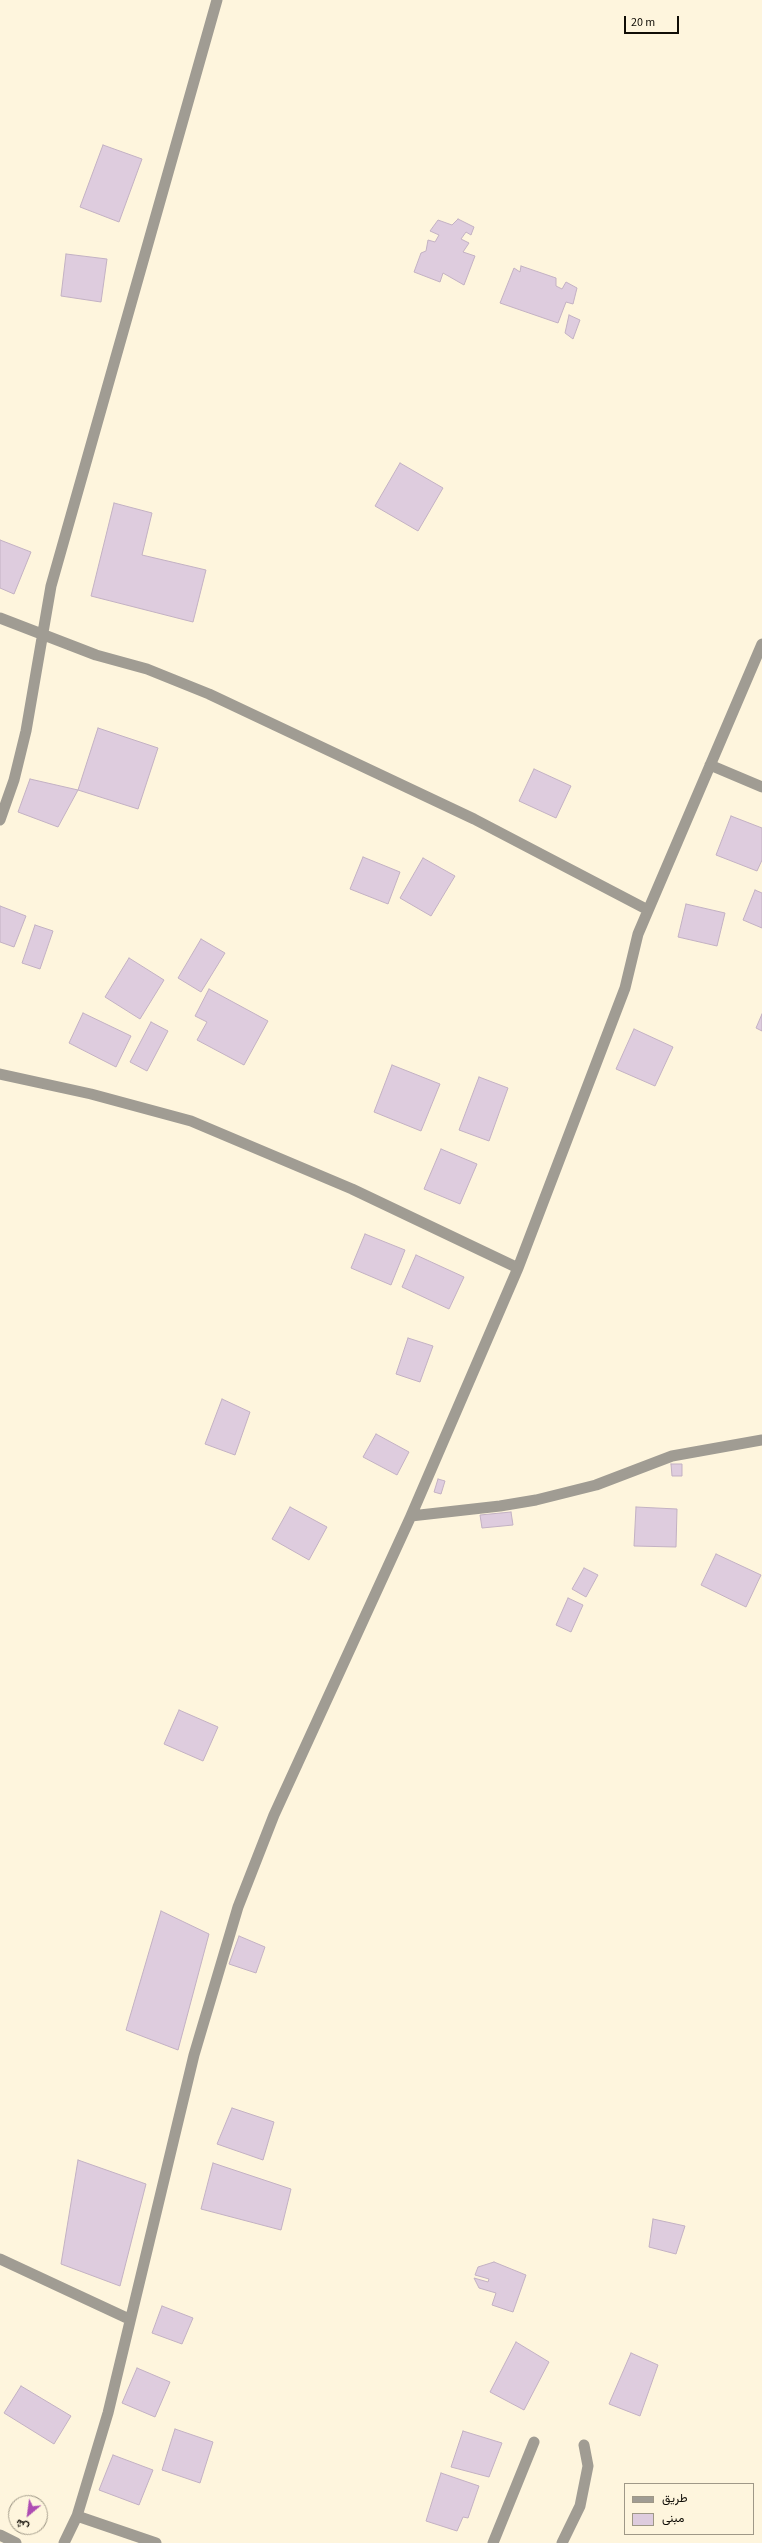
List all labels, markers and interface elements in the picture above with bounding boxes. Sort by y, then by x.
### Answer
scale bar [626,8,681,34]
text: 20 m [631,14,655,31]
legend [624,2483,754,2535]
text: طريق [662,2490,687,2507]
north arrow [8,2495,48,2535]
text: مبنى [662,2510,684,2527]
text: ش [13,2515,32,2535]

